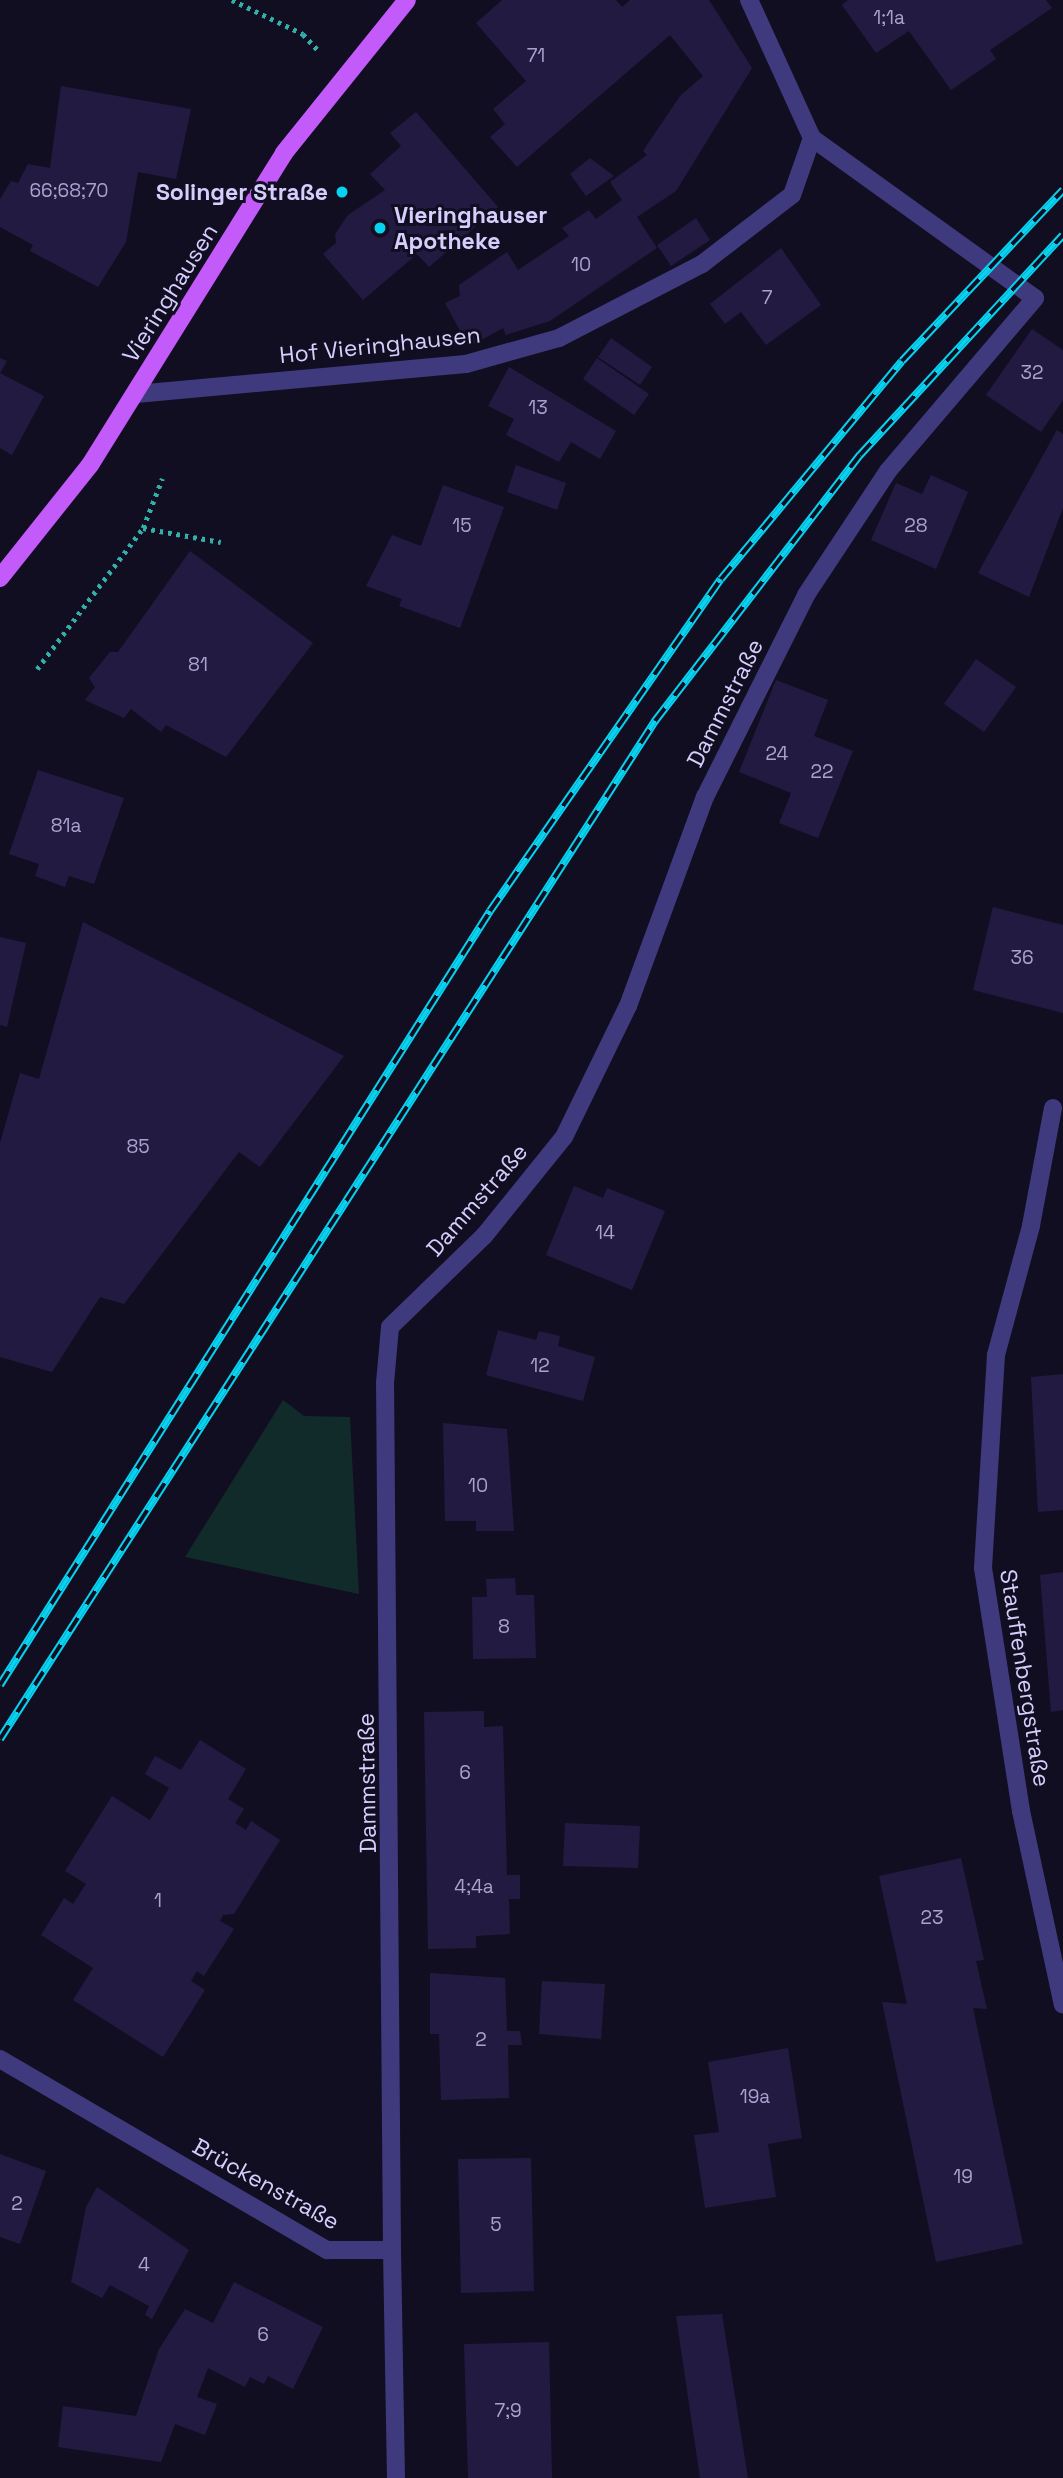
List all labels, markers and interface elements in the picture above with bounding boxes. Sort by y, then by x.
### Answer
house number: 1;1a [873,7,905,29]
house number: 71 [527,45,545,67]
place label: Solinger Straße [156,178,328,206]
house number: 66;68;70 [29,180,109,202]
marker: Solinger Straße [334,184,350,200]
place label: Vieringhauser Apotheke [394,201,547,255]
street label: Vieringhausen [117,219,223,367]
marker: Vieringhauser Apotheke [372,220,388,236]
house number: 10 [571,254,591,276]
house number: 7 [762,287,772,309]
street label: Hof Vieringhausen [278,321,482,369]
house number: 32 [1021,362,1043,384]
house number: 13 [528,397,548,419]
house number: 15 [452,515,472,537]
house number: 28 [904,515,928,537]
street label: Dammstraße [681,634,769,772]
house number: 81 [188,654,208,676]
house number: 24 [766,743,788,765]
house number: 22 [811,761,833,783]
house number: 81a [51,815,81,837]
house number: 36 [1010,947,1034,969]
house number: 85 [126,1136,150,1158]
street label: Dammstraße [421,1138,533,1262]
house number: 14 [595,1222,615,1244]
house number: 12 [530,1355,550,1377]
house number: 10 [468,1475,488,1497]
street label: Stauffenbergstraße [994,1567,1056,1789]
house number: 8 [498,1616,510,1638]
street label: Dammstraße [352,1713,382,1853]
house number: 6 [459,1762,471,1784]
house number: 4;4a [454,1876,494,1898]
house number: 1 [154,1890,162,1912]
house number: 23 [921,1907,943,1929]
house number: 2 [475,2029,487,2051]
house number: 19a [740,2086,770,2108]
street label: Brückenstraße [188,2132,344,2236]
house number: 19 [953,2166,973,2188]
house number: 2 [11,2193,23,2215]
house number: 5 [490,2214,502,2236]
house number: 4 [138,2254,150,2276]
house number: 6 [257,2324,269,2346]
house number: 7;9 [494,2400,522,2422]

